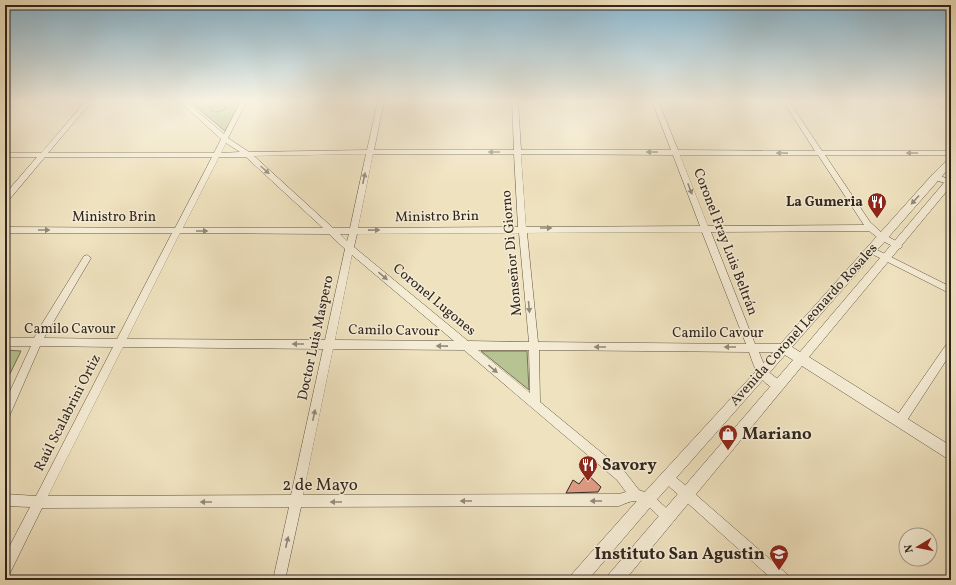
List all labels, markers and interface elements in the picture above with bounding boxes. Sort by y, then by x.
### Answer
one-way arrow [487,149,500,155]
one-way arrow [645,149,658,155]
one-way arrow [775,150,788,156]
one-way arrow [905,150,918,156]
one-way arrow [260,166,270,175]
street label: Coronel Fray Luis Beltrán [688,166,762,318]
one-way arrow [362,172,368,184]
one-way arrow [687,184,693,196]
street label: Monseñor Di Giorno [497,189,527,317]
restaurant icon: La Gumeria [866,191,888,219]
place label: La Gumeria [786,193,863,212]
one-way arrow [910,194,919,205]
street label: Ministro Brin [395,207,479,227]
street label: Ministro Brin [72,208,156,227]
one-way arrow [540,225,553,231]
one-way arrow [38,227,51,233]
one-way arrow [368,227,380,234]
one-way arrow [196,228,209,234]
street label: Avenida Coronel Leonardo Rosales [726,240,882,410]
street label: Coronel Lugones [388,260,480,340]
one-way arrow [378,271,388,280]
street label: Doctor Luis Maspero [293,274,339,402]
one-way arrow [526,301,533,313]
street label: Camilo Cavour [24,320,116,339]
street label: Camilo Cavour [348,321,440,341]
street label: Camilo Cavour [672,324,764,343]
one-way arrow [291,341,304,347]
one-way arrow [435,343,448,349]
one-way arrow [593,344,606,350]
one-way arrow [723,344,736,350]
street label: Raúl Scalabrini Ortiz [30,351,106,475]
one-way arrow [488,364,498,373]
one-way arrow [312,409,318,421]
shop icon: Mariano [717,423,739,451]
place label: Mariano [742,423,812,446]
restaurant icon: Savory [577,454,599,482]
place label: Savory [602,454,657,477]
street label: 2 de Mayo [282,474,358,497]
one-way arrow [459,498,472,504]
one-way arrow [589,498,602,504]
one-way arrow [199,499,212,505]
one-way arrow [329,499,342,505]
north arrow [898,527,938,567]
one-way arrow [285,536,291,548]
place label: Instituto San Agustin [595,543,765,566]
school or university icon: Instituto San Agustin [768,543,790,571]
text: N [902,543,918,554]

